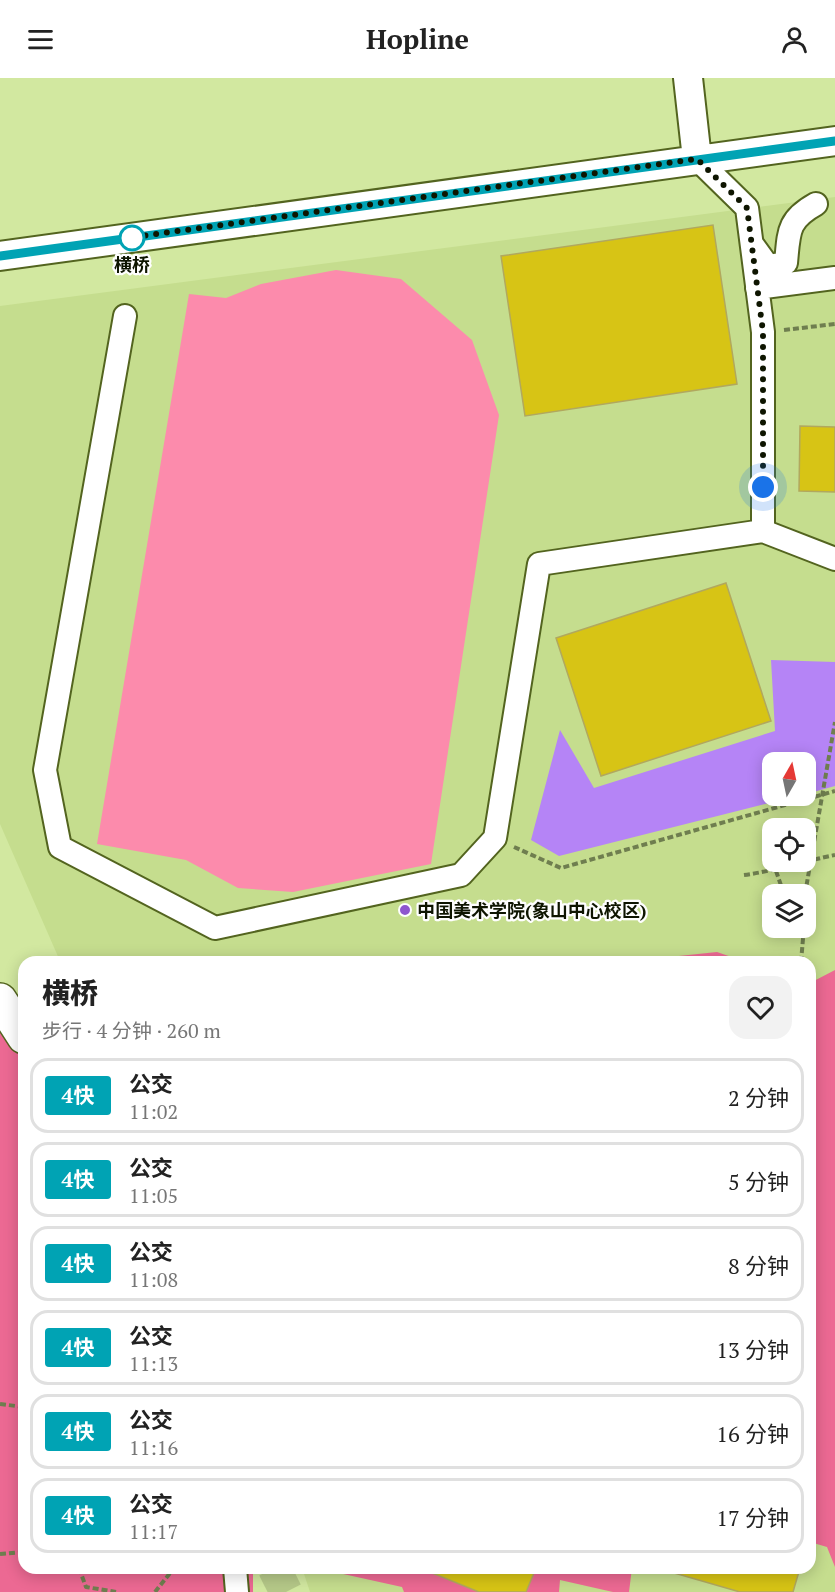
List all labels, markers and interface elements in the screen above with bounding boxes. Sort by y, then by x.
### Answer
text: Hopline [366,21,469,57]
icon: menu [24,23,57,56]
icon: person [778,23,811,56]
marker: 横桥 [119,225,145,251]
place label: 横桥 [114,252,150,276]
your location [748,472,778,502]
north arrow [762,752,816,806]
map controls [762,752,816,938]
button: locate [762,818,816,872]
button: layers [762,884,816,938]
place label: 中国美术学院(象山中心校区) [417,898,647,922]
marker: 中国美术学院(象山中心校区) [398,903,412,917]
text: 横桥 [42,974,98,1011]
button: heart [729,976,792,1039]
text: 步行 · 4 分钟 · 260 m [42,1017,221,1044]
text: 公交 [129,1069,173,1098]
text: 4快 [62,1081,94,1109]
text: 2 分钟 [728,1083,789,1112]
text: 11:02 [129,1098,178,1125]
text: 公交 [129,1153,173,1182]
text: 4快 [62,1165,94,1193]
text: 5 分钟 [728,1167,789,1196]
text: 11:05 [129,1182,178,1209]
text: 公交 [129,1237,173,1266]
text: 4快 [62,1249,94,1277]
text: 8 分钟 [728,1251,789,1280]
text: 11:08 [129,1266,178,1293]
text: 公交 [129,1321,173,1350]
text: 4快 [62,1333,94,1361]
text: 13 分钟 [716,1335,789,1364]
text: 11:13 [129,1350,178,1377]
text: 公交 [129,1405,173,1434]
text: 4快 [62,1417,94,1445]
text: 16 分钟 [716,1419,789,1448]
text: 11:16 [129,1434,178,1461]
text: 公交 [129,1489,173,1518]
text: 4快 [62,1501,94,1529]
text: 17 分钟 [716,1503,789,1532]
text: 11:17 [129,1518,178,1545]

